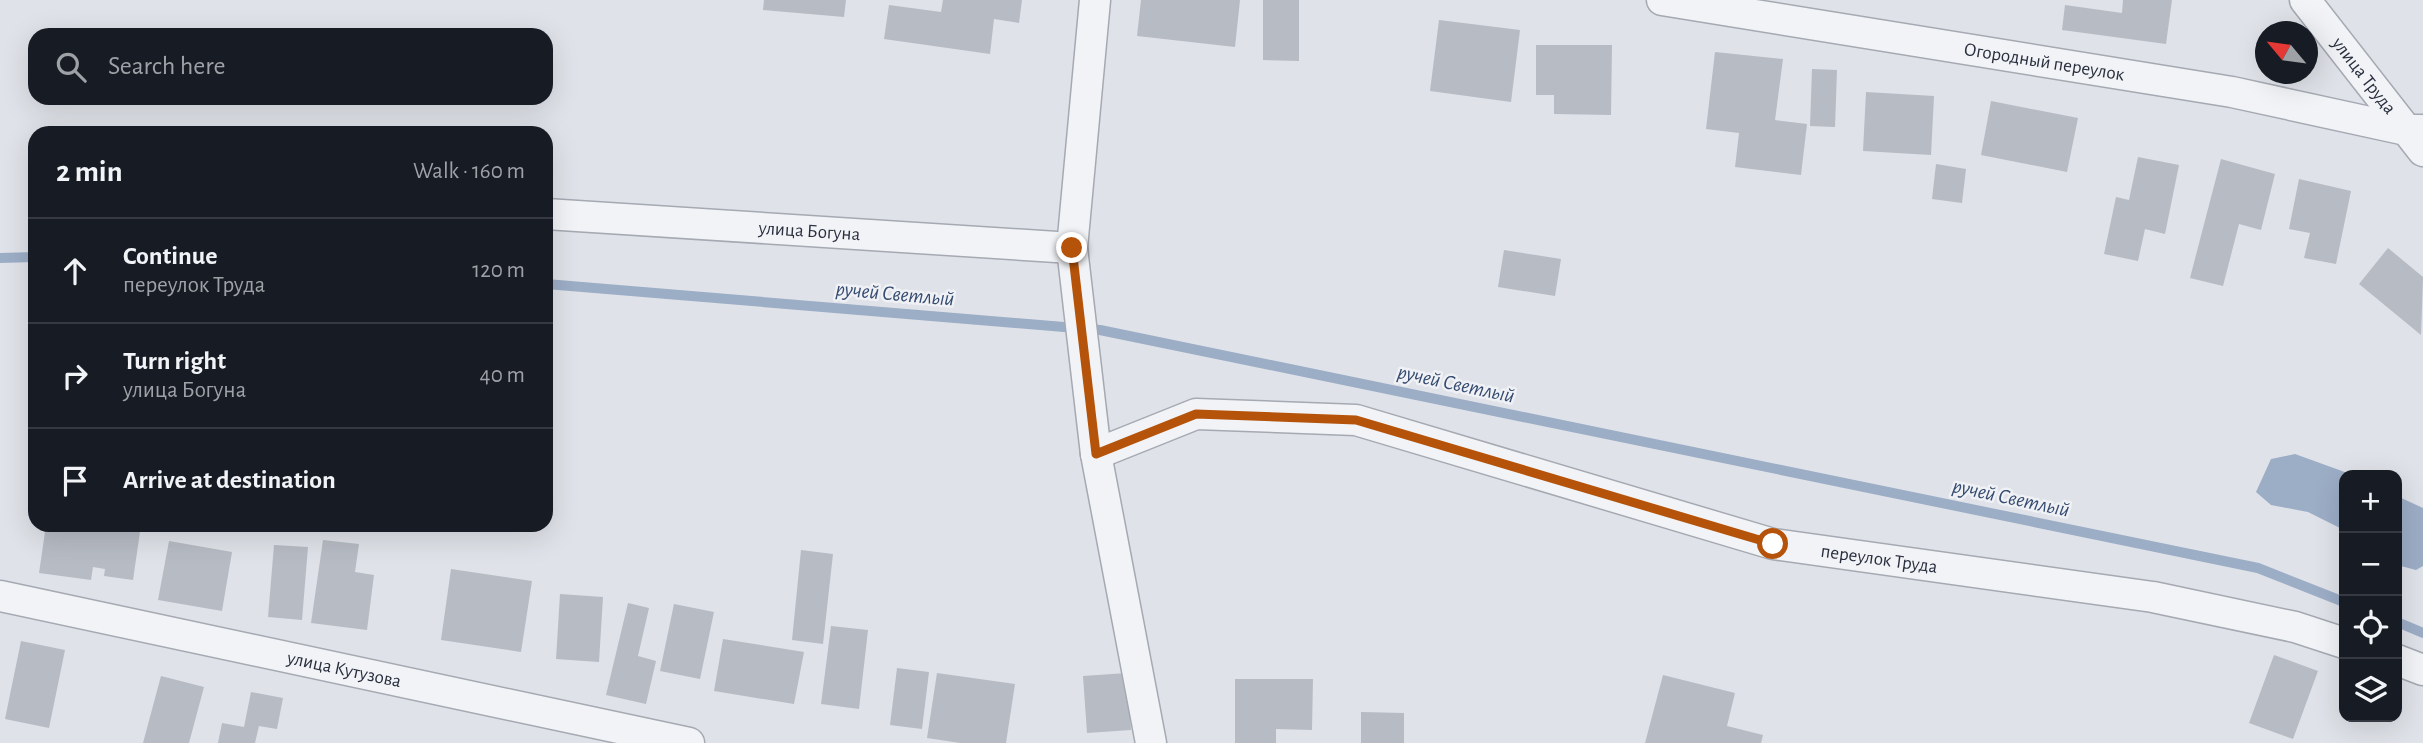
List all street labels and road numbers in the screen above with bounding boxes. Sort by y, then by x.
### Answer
street label: улица Труда [2328,33,2400,118]
street label: Огородный переулок [1962,39,2126,84]
street label: улица Богуна [757,218,861,244]
street label: переулок Труда [1820,541,1939,576]
street label: улица Кутузова [284,648,403,691]

